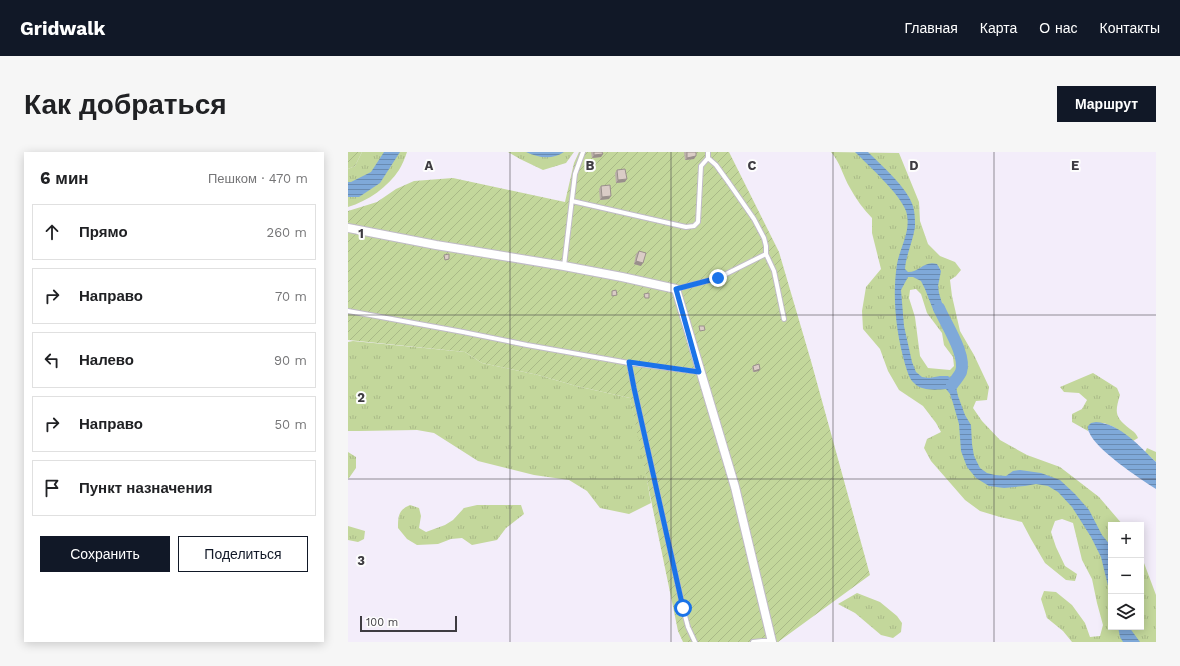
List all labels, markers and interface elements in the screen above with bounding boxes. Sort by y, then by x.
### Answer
text: Gridwalk [20,17,105,40]
text: Главная [905,20,958,36]
text: Карта [980,20,1017,36]
text: О нас [1039,20,1078,36]
text: Контакты [1100,20,1160,36]
button: Маршрут [1057,86,1156,122]
text: Как добраться [24,88,227,121]
text: A [425,158,434,173]
text: B [586,158,595,173]
text: C [748,158,757,173]
text: D [909,158,919,173]
text: E [1071,158,1079,173]
text: 6 мин [40,168,89,188]
text: Пешком · 470 m [208,171,308,186]
icon: ahead [41,221,63,243]
text: Прямо [79,223,128,241]
text: 260 m [267,225,307,240]
text: 1 [358,226,364,241]
route end [709,269,727,287]
icon: right [41,285,63,307]
text: Направо [79,287,143,305]
text: 70 m [275,289,307,304]
icon: left [41,349,63,371]
text: Налево [79,351,134,369]
text: 90 m [274,353,307,368]
text: 2 [357,390,365,405]
icon: right [41,413,63,435]
text: Направо [79,415,143,433]
text: 50 m [275,417,307,432]
icon: arrive [41,477,63,499]
text: Пункт назначения [79,479,212,497]
map controls [1108,522,1144,630]
button: + [1108,522,1144,558]
button: Сохранить [40,536,170,572]
button: Поделиться [178,536,308,572]
text: 3 [357,553,365,568]
button: − [1108,558,1144,594]
button: layers [1108,594,1144,630]
route start [674,599,692,617]
scale bar [360,614,457,633]
text: 100 m [366,616,398,629]

